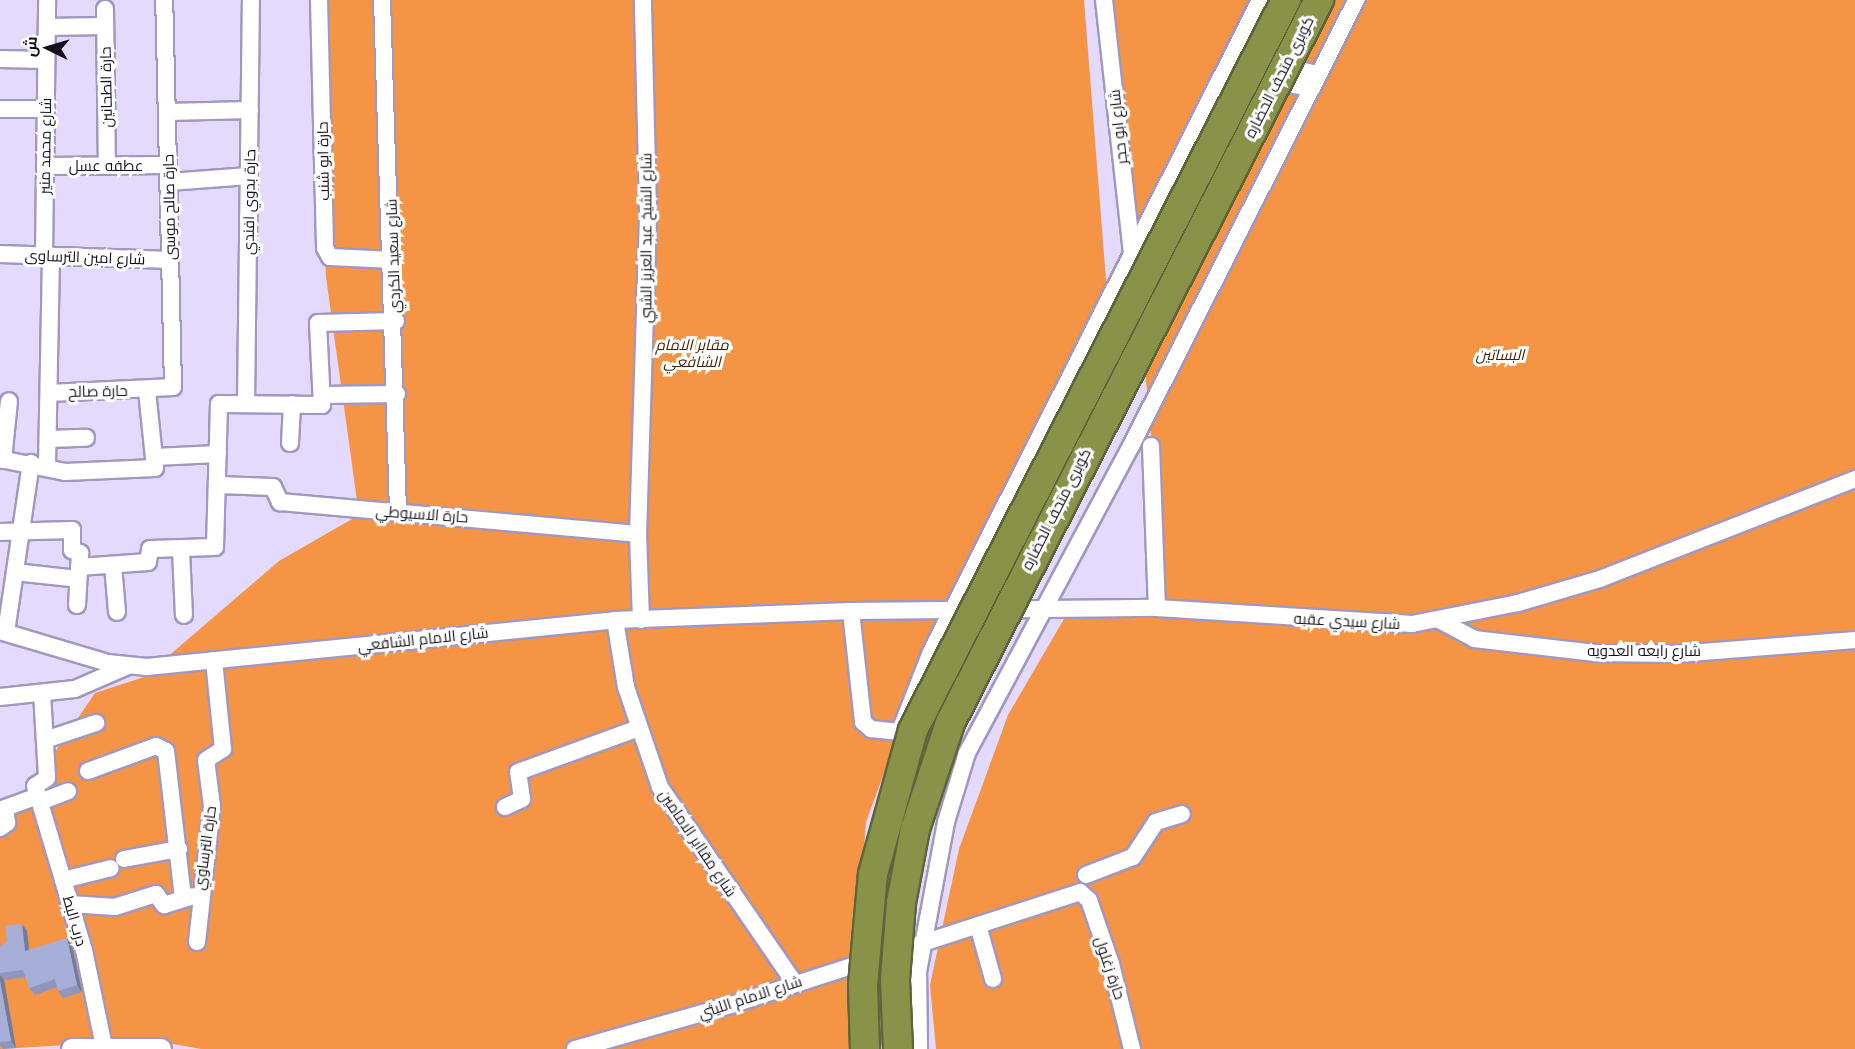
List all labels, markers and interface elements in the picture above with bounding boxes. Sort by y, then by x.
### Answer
street label: كوبرى متحف الحضاره [1241,13,1317,141]
north arrow [18,18,78,78]
text: ش [18,35,42,58]
street label: حارة الطحانين [96,46,116,128]
street label: شارع ابو حجر [1105,89,1131,165]
street label: شارع محمد منير [35,98,55,194]
street label: حارة ابو شنب [313,121,333,201]
street label: حارة بدوي افندي [239,149,259,255]
street label: شارع الشيخ عبد العزيز الشبي [637,153,655,323]
street label: حارة صالح موسى [159,154,179,260]
street label: عطفه عسل [69,157,143,175]
street label: شارع سعيد الكردي [382,198,404,314]
street label: شارع امين الترساوى [24,246,146,268]
park label: مقابر الامام الشافعي [655,335,729,370]
park label: البساتين [1476,346,1524,364]
street label: حارة صالح [68,381,128,401]
street label: كوبرى متحف الحضاره [1018,445,1094,573]
street label: حارة الاسيوطي [375,502,469,526]
street label: شارع سيدي عقبه [1293,609,1401,633]
street label: شارع الامام الشافعي [357,623,489,655]
street label: شارع رابعه العدويه [1587,642,1701,660]
street label: شارع مقاابر الامامين [656,786,740,900]
street label: حارة الترساوي [190,805,220,891]
street label: درب البط [59,894,91,948]
street label: حارة زغلول [1091,934,1129,1002]
street label: شارع الامام الليثي [696,972,804,1022]

